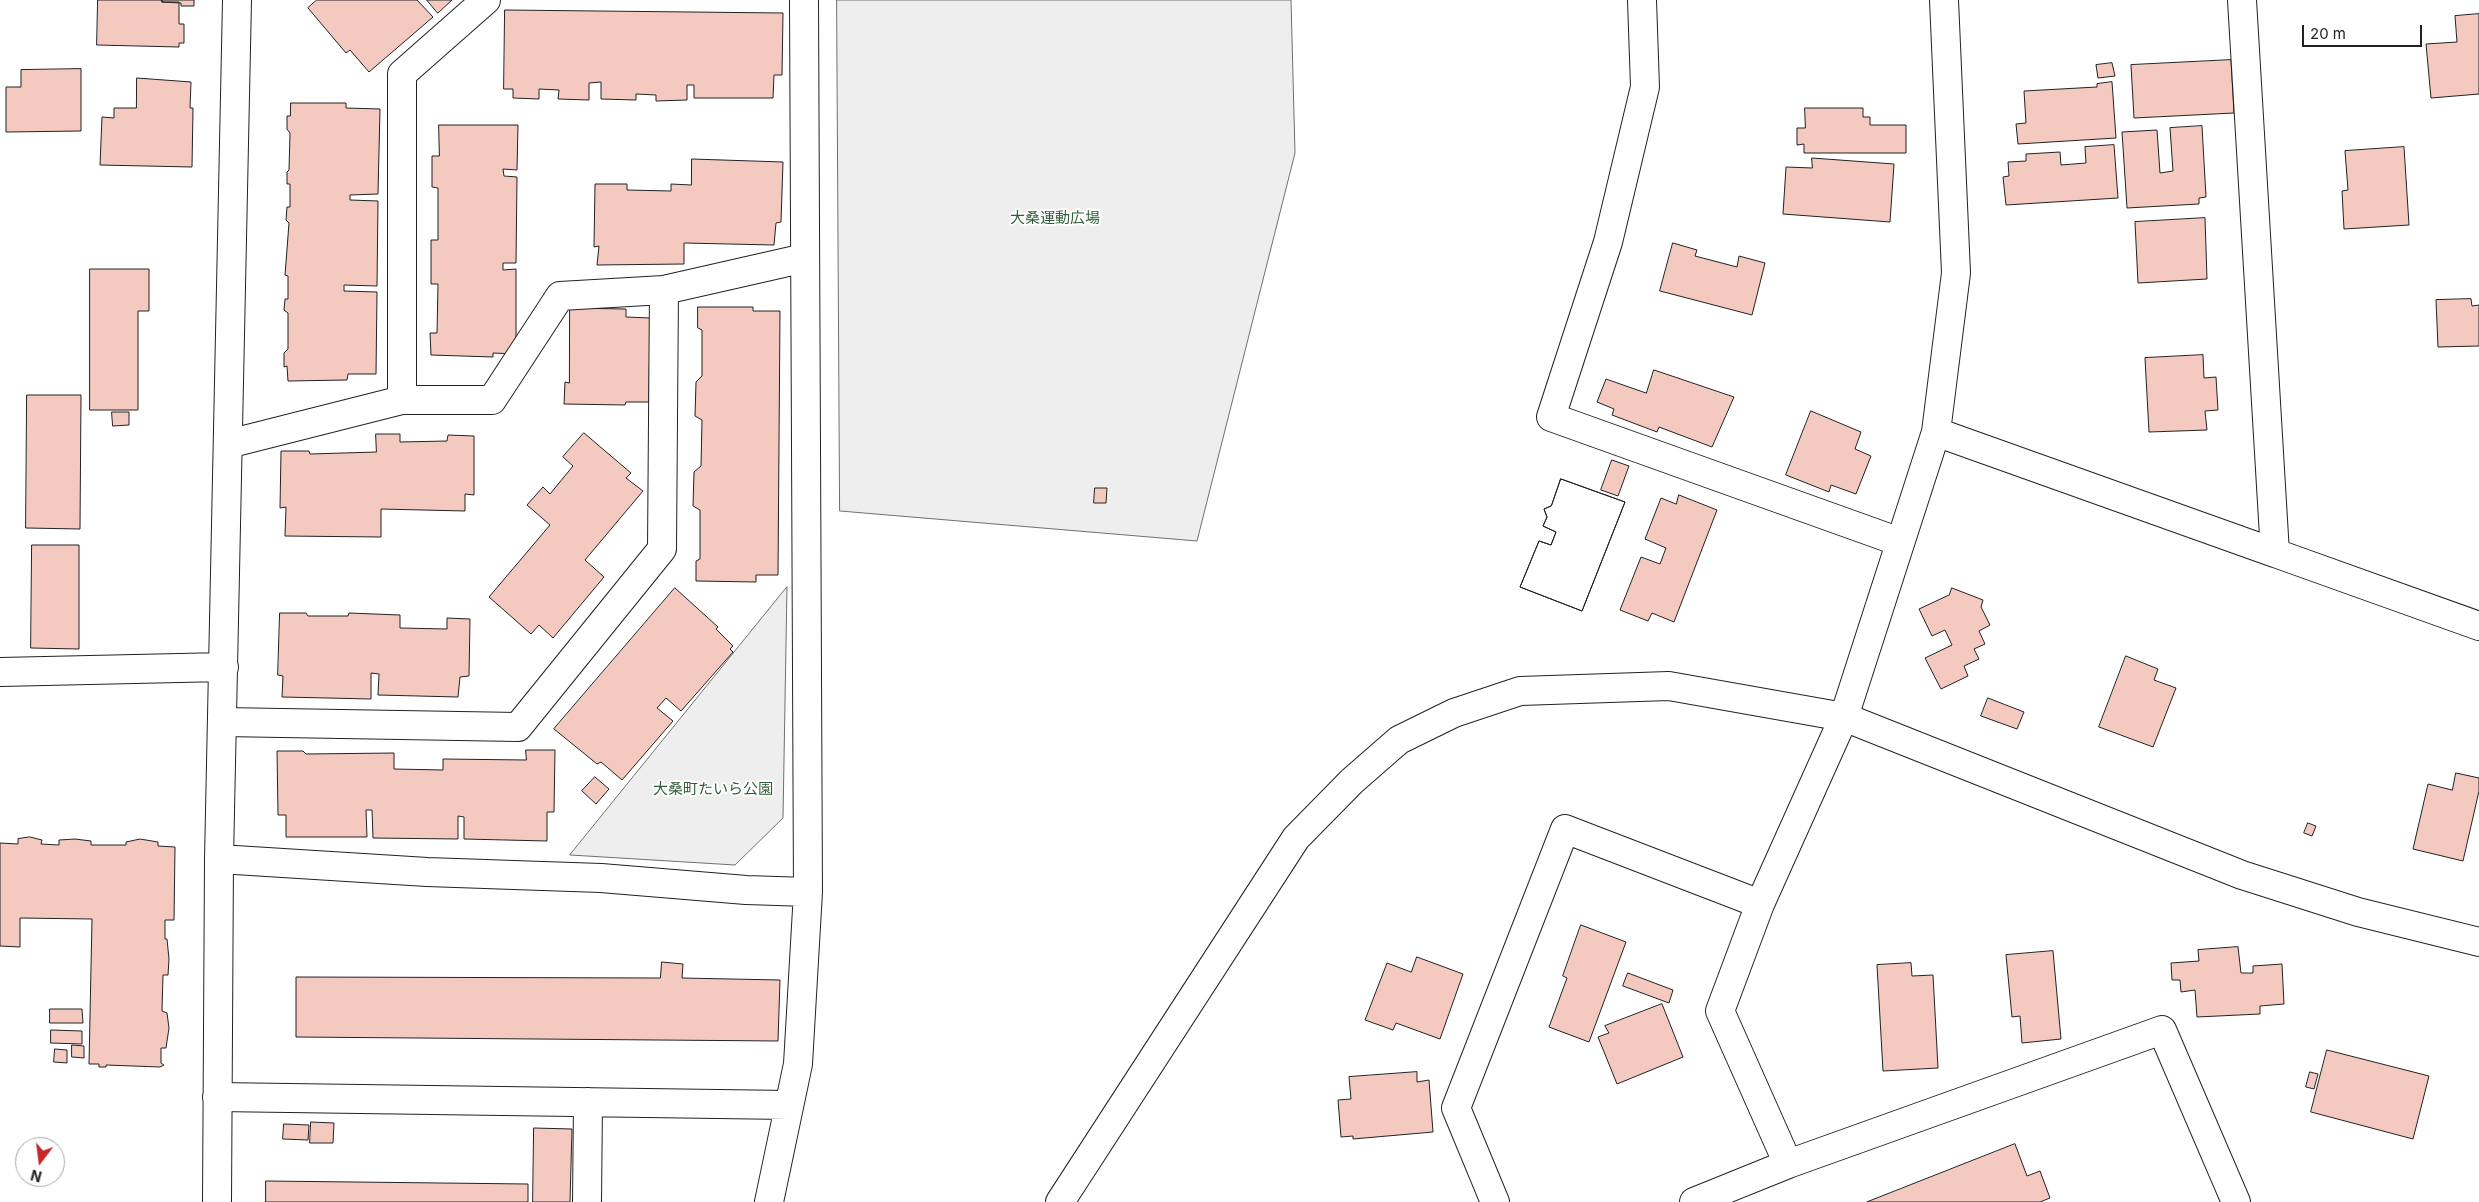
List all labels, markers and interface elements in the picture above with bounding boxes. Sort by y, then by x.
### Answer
scale bar [2304,15,2424,47]
text: 20 m [2310,24,2346,43]
park label: 大桑運動広場 [1010,209,1100,227]
park label: 大桑町たいら公園 [653,780,773,798]
north arrow [15,1137,65,1187]
text: N [29,1166,44,1186]

